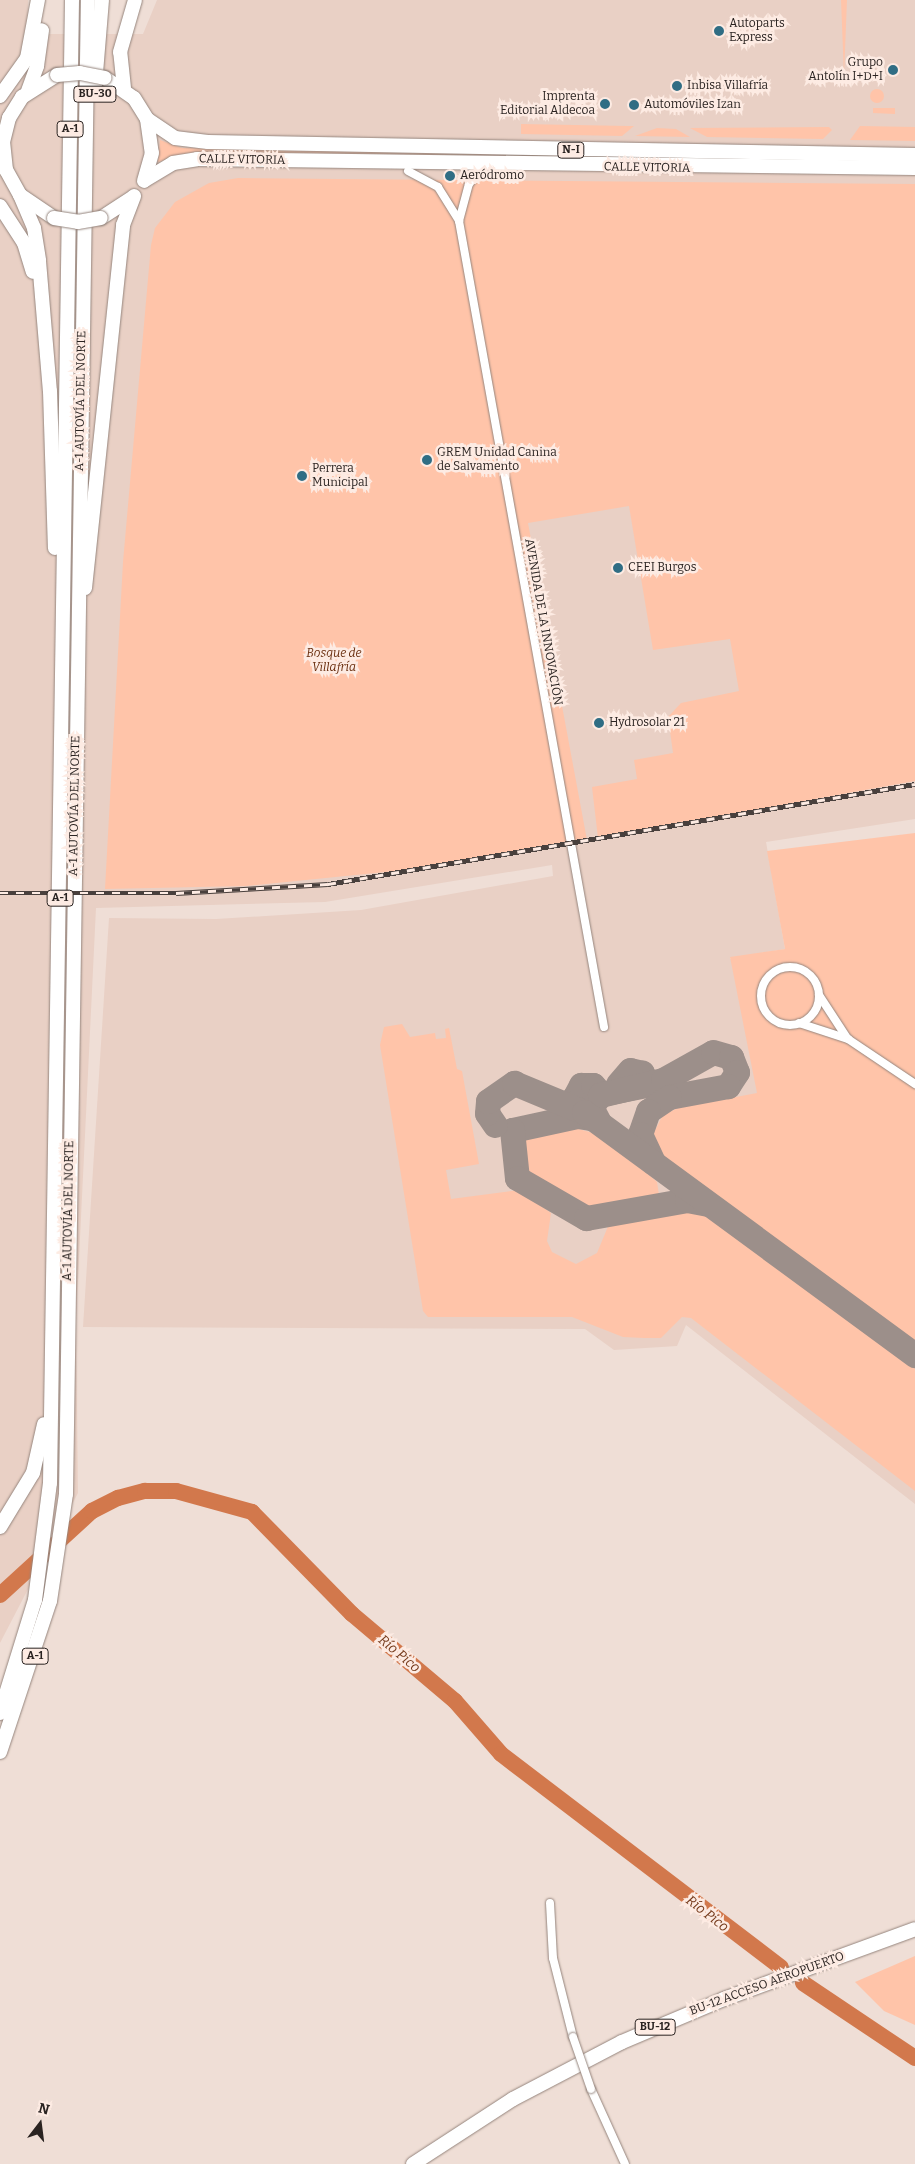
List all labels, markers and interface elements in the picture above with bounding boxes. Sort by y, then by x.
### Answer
place label: Autoparts Express [729,17,785,45]
marker: Autoparts Express [713,25,725,37]
place label: Grupo Antolín I+D+I [808,56,883,84]
marker: Grupo Antolín I+D+I [887,64,899,76]
place label: Inbisa Villafría [687,79,768,93]
marker: Inbisa Villafría [671,80,683,92]
road number: BU-30 [72,86,118,102]
place label: Imprenta Editorial Aldecoa [500,90,595,118]
marker: Imprenta Editorial Aldecoa [599,98,611,110]
place label: Automóviles Izan [644,98,741,112]
marker: Automóviles Izan [628,99,640,111]
road number: A-1 [56,120,84,138]
road number: N-I [557,142,585,158]
street label: CALLE VITORIA [199,152,285,168]
street label: CALLE VITORIA [604,160,690,176]
place label: Aeródromo [460,169,524,183]
marker: Aeródromo [444,170,456,182]
street label: A-1 AUTOVÍA DEL NORTE [73,331,89,471]
place label: GREM Unidad Canina de Salvamento [437,446,557,474]
marker: GREM Unidad Canina de Salvamento [421,454,433,466]
place label: Perrera Municipal [312,462,368,490]
marker: Perrera Municipal [296,470,308,482]
street label: AVENIDA DE LA INNOVACIÓN [521,537,565,707]
place label: CEEI Burgos [628,561,697,575]
marker: CEEI Burgos [612,562,624,574]
park label: Bosque de Villafría [306,647,362,675]
place label: Hydrosolar 21 [609,716,685,730]
marker: Hydrosolar 21 [593,717,605,729]
street label: A-1 AUTOVÍA DEL NORTE [67,736,83,876]
road number: A-1 [46,890,74,906]
street label: A-1 AUTOVÍA DEL NORTE [61,1141,77,1281]
water label: Río Pico [375,1632,423,1676]
road number: A-1 [21,1648,49,1664]
water label: Río Pico [682,1892,732,1936]
street label: BU-12 ACCESO AEROPUERTO [688,1949,846,2019]
road number: BU-12 [634,2018,676,2035]
north arrow [15,2099,65,2149]
text: N [37,2099,51,2119]

